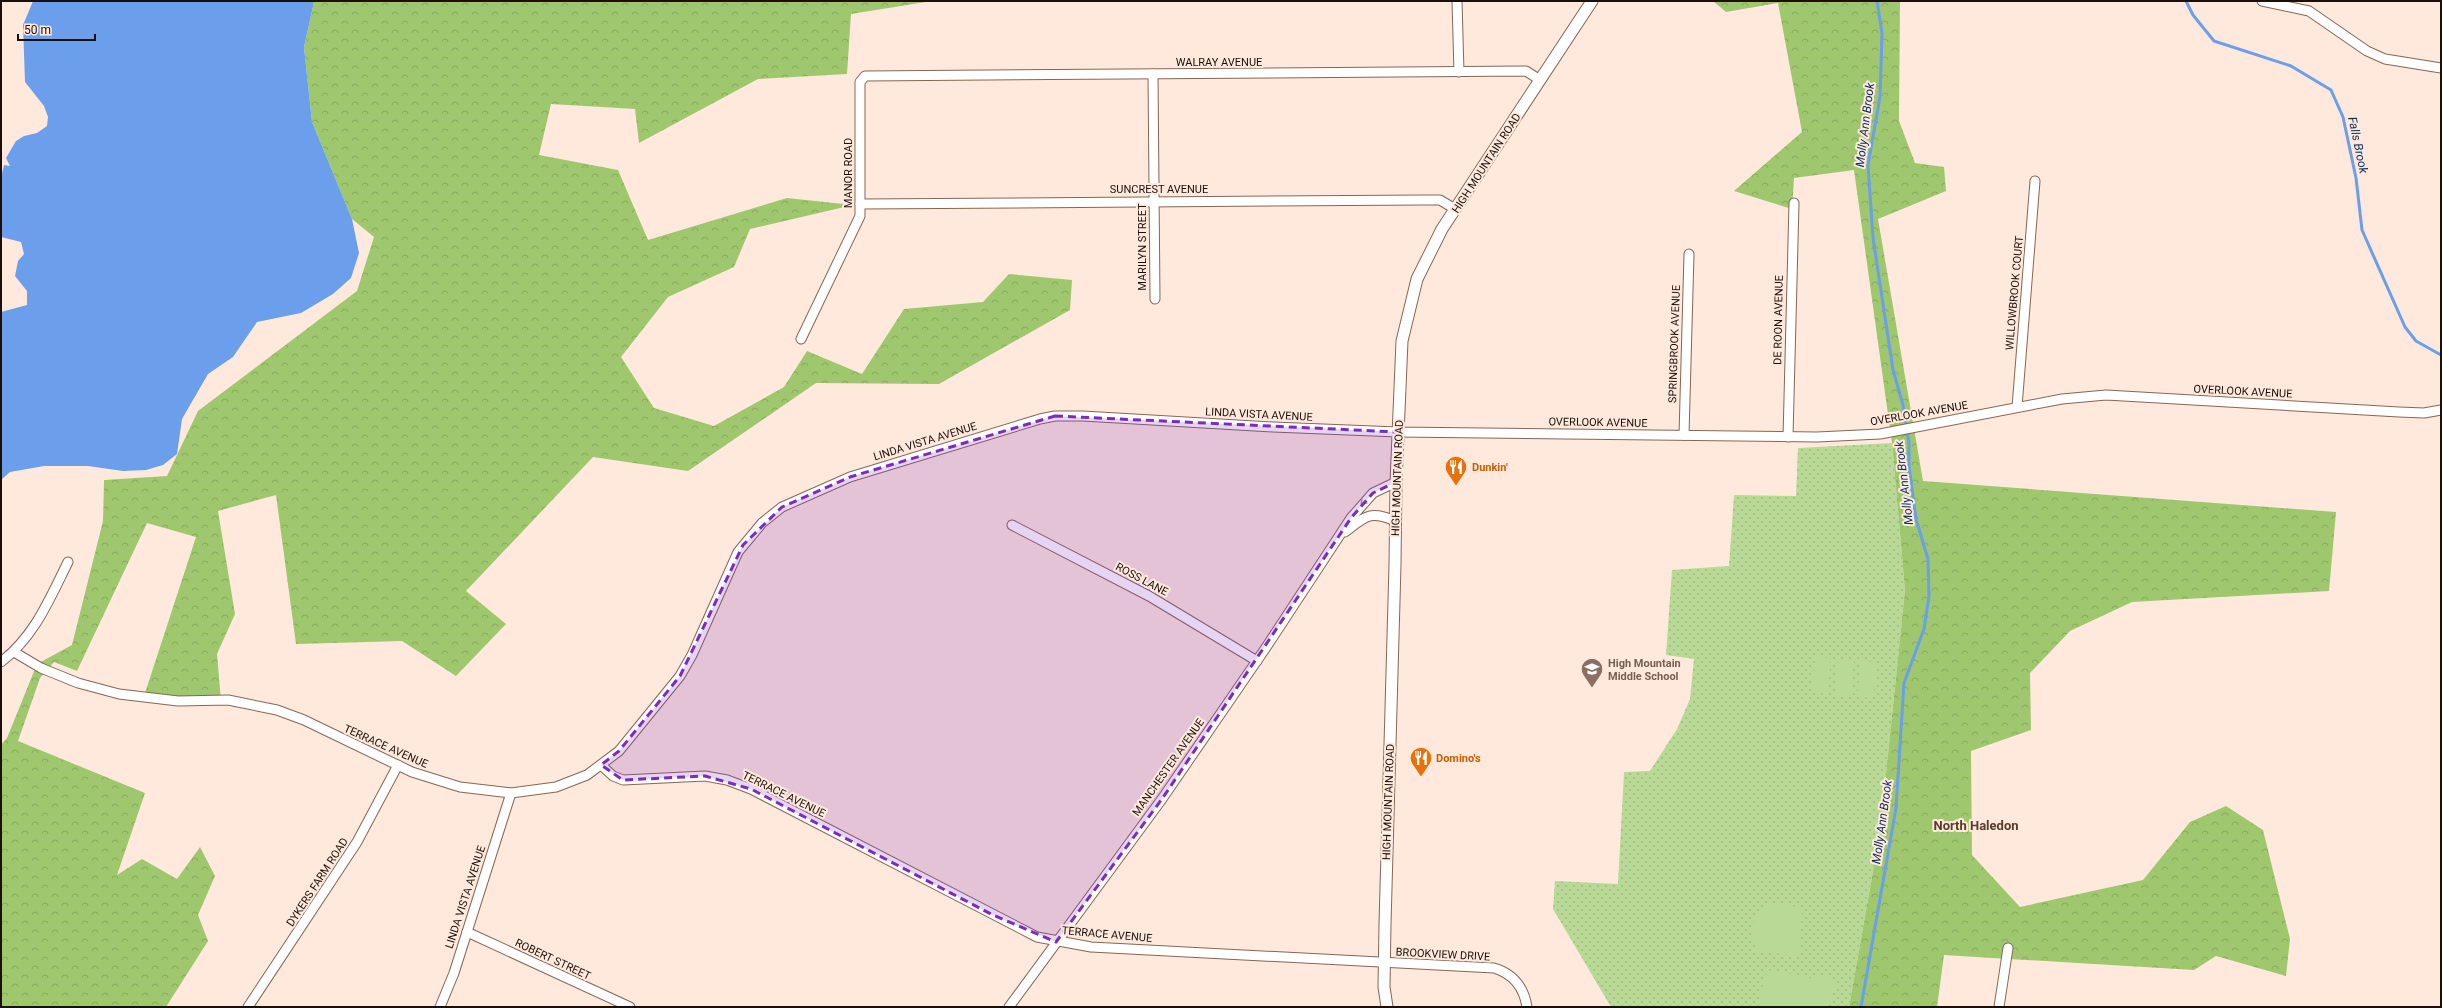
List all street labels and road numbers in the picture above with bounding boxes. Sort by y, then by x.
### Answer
street label: WALRAY AVENUE [1176,56,1262,69]
street label: HIGH MOUNTAIN ROAD [1449,111,1524,216]
street label: MANOR ROAD [842,138,855,208]
street label: SUNCREST AVENUE [1110,183,1208,196]
street label: MARILYN STREET [1136,203,1149,291]
street label: WILLOWBROOK COURT [2003,235,2026,351]
street label: DE ROON AVENUE [1771,275,1786,365]
street label: SPRINGBROOK AVENUE [1666,285,1683,403]
street label: OVERLOOK AVENUE [2193,382,2293,401]
street label: OVERLOOK AVENUE [1869,398,1969,428]
street label: LINDA VISTA AVENUE [1205,405,1313,424]
street label: OVERLOOK AVENUE [1548,415,1648,430]
street label: LINDA VISTA AVENUE [872,420,978,463]
street label: HIGH MOUNTAIN ROAD [1389,420,1406,536]
street label: ROSS LANE [1113,560,1170,599]
street label: MANCHESTER AVENUE [1130,716,1207,819]
street label: TERRACE AVENUE [342,722,430,771]
street label: HIGH MOUNTAIN ROAD [1380,744,1397,860]
street label: TERRACE AVENUE [740,769,827,820]
street label: DYKERS FARM ROAD [284,836,351,929]
street label: LINDA VISTA AVENUE [443,844,488,950]
street label: TERRACE AVENUE [1061,924,1153,945]
street label: ROBERT STREET [513,936,593,983]
street label: BROOKVIEW DRIVE [1395,946,1491,963]

